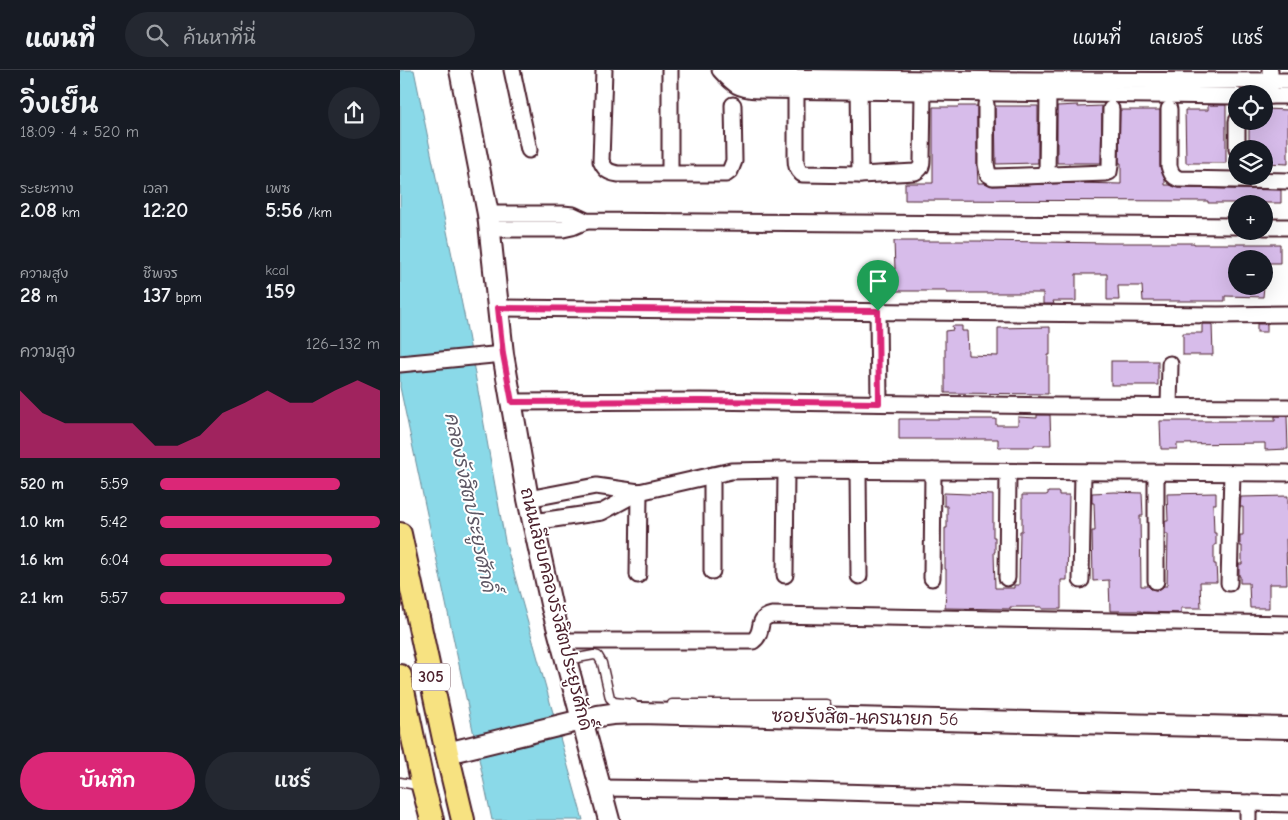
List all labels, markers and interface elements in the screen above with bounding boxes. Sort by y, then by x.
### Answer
search box [125,12,475,57]
icon: search [143,21,171,49]
text: แผนที่ [25,25,95,53]
text: ค้นหาที่นี่ [183,27,256,49]
text: แผนที่ [1073,28,1121,49]
text: เลเยอร์ [1149,28,1203,49]
text: แชร์ [1231,28,1263,49]
map controls [1228,85,1273,295]
button: locate [1228,85,1273,130]
button: share [328,87,380,139]
text: วิ่งเย็น [20,88,98,120]
text: 18:09 · 4 × 520 m [20,123,139,141]
button: layers [1228,140,1273,185]
text: ระยะทาง [20,180,73,197]
text: เวลา [143,180,169,197]
text: เพซ [265,180,290,197]
button: + [1228,195,1273,240]
text: 2.08 [20,198,57,222]
text: 12:20 [143,198,188,222]
text: 5:56 [265,198,303,222]
text: km [57,204,80,221]
text: /km [303,204,332,221]
button: − [1228,250,1273,295]
pin [857,260,899,311]
text: kcal [265,262,289,279]
text: ความสูง [20,265,68,282]
text: ชีพจร [143,265,178,282]
icon: arrive [864,267,892,295]
text: 159 [265,279,296,303]
text: 28 [20,283,41,307]
text: 137 [143,283,171,307]
text: m [41,289,57,306]
text: bpm [171,289,202,306]
text: 126–132 m [306,335,380,353]
text: ความสูง [20,343,75,361]
water label: คลองรังสิตประยูรศักดิ์ [437,409,507,600]
text: 520 m [20,475,64,493]
text: 5:59 [100,475,129,493]
street label: ถนนเลียบคลองรังสิตประยูรศักดิ์ [513,484,603,733]
text: 1.0 km [20,513,65,531]
text: 5:42 [100,513,128,531]
text: 1.6 km [20,551,64,569]
text: 6:04 [100,551,129,569]
text: 2.1 km [20,589,63,607]
text: 5:57 [100,589,128,607]
road number: 305 [412,664,450,690]
street label: ซอยรังสิต-นครนายก 56 [771,705,959,730]
button: บันทึก [20,752,195,810]
button: แชร์ [205,752,380,810]

